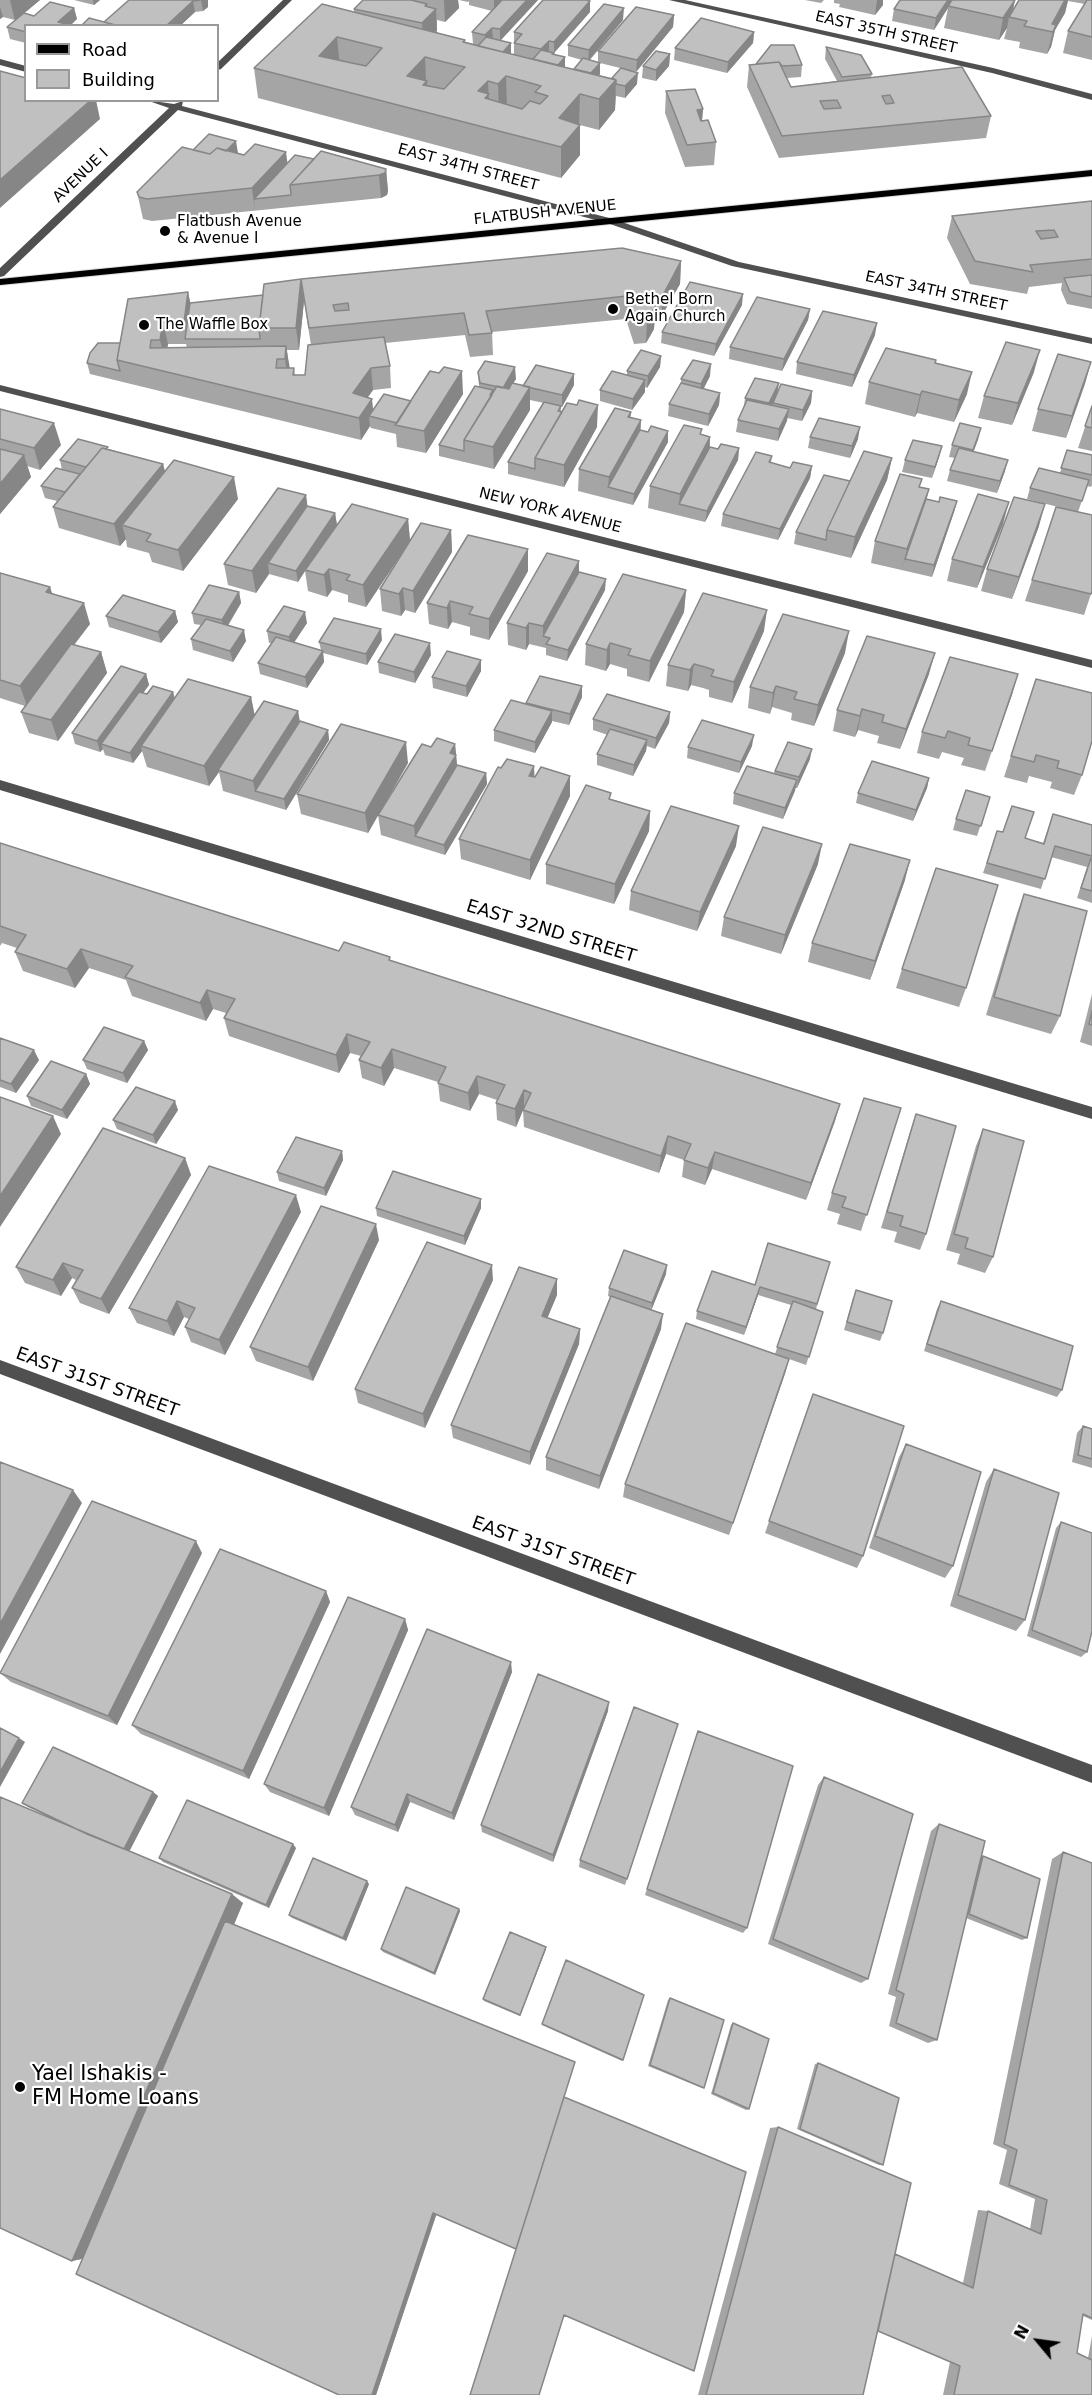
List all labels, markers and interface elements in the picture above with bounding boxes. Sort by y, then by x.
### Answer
street label: EAST 35TH STREET [813,8,959,58]
legend [24,24,219,102]
text: Road [82,39,127,60]
text: Building [82,69,155,90]
street label: EAST 34TH STREET [396,141,540,195]
street label: AVENUE I [50,145,112,207]
street label: FLATBUSH AVENUE [473,197,617,229]
place label: Flatbush Avenue & Avenue I [177,213,302,248]
marker: Flatbush Avenue & Avenue I [158,224,172,238]
street label: EAST 34TH STREET [863,268,1009,316]
place label: Bethel Born Again Church [625,291,725,326]
marker: Bethel Born Again Church [606,302,620,316]
place label: The Waffle Box [156,316,268,334]
marker: The Waffle Box [137,318,151,332]
street label: NEW YORK AVENUE [477,485,623,537]
street label: EAST 32ND STREET [463,896,639,968]
street label: EAST 31ST STREET [13,1344,181,1422]
street label: EAST 31ST STREET [469,1513,637,1591]
place label: Yael Ishakis - FM Home Loans [32,2062,199,2112]
marker: Yael Ishakis - FM Home Loans [13,2080,27,2094]
north arrow [1008,2311,1068,2371]
text: N [1010,2322,1033,2342]

